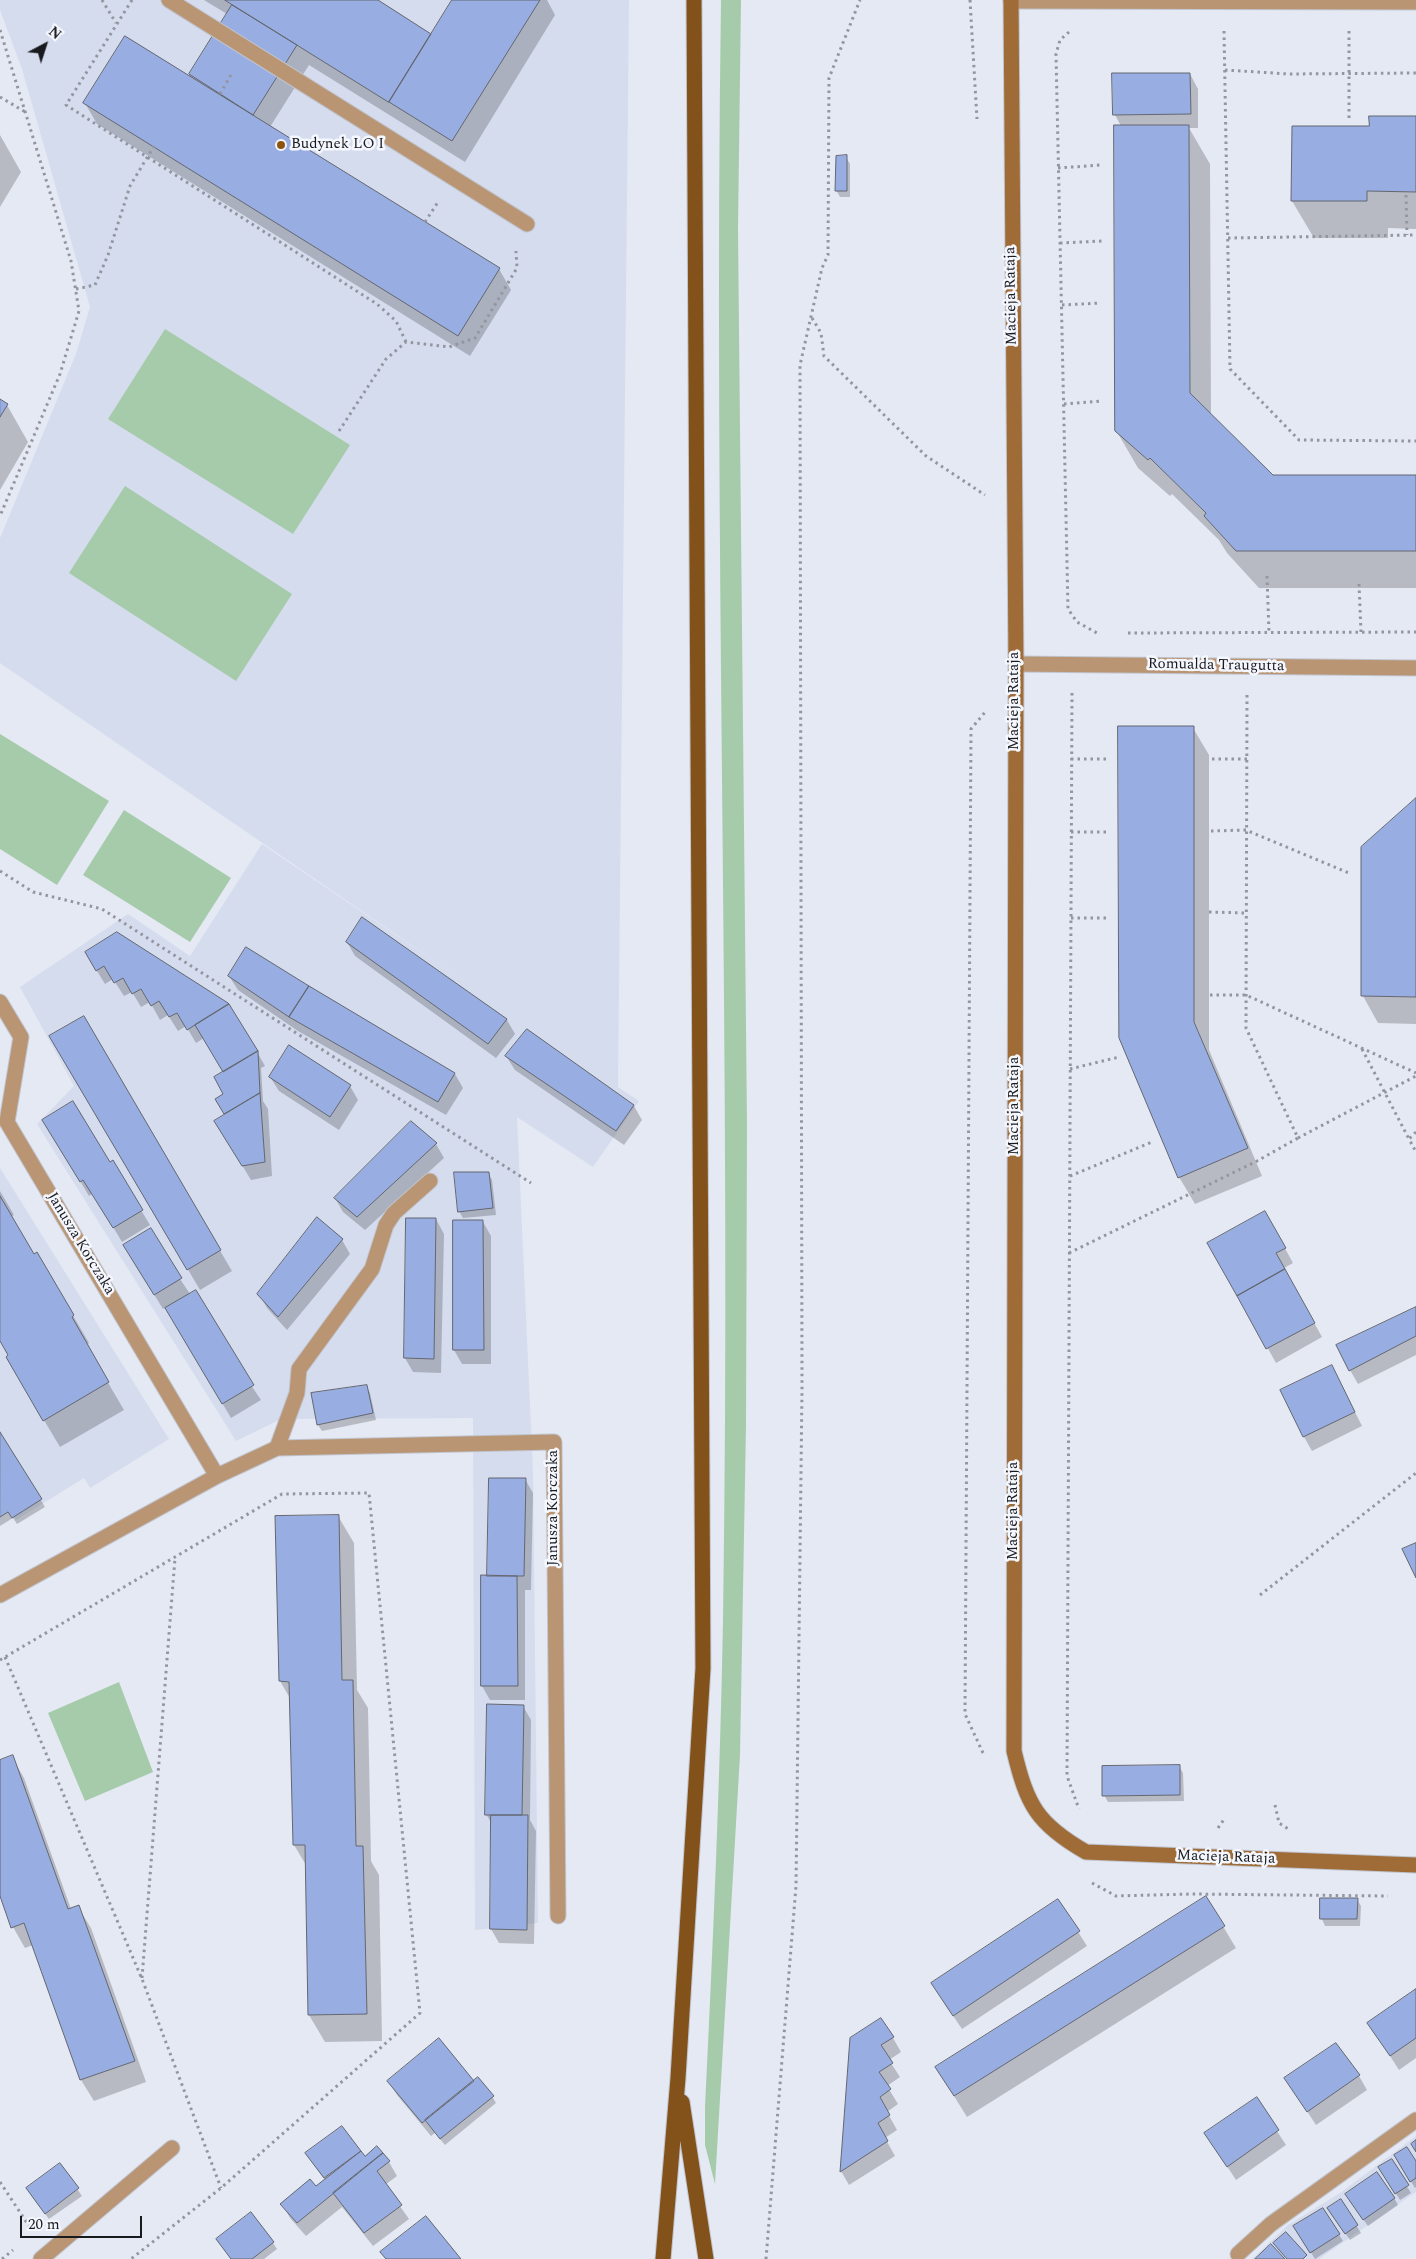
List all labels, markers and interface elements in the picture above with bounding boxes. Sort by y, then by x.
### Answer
north arrow [20,20,70,70]
text: N [44,21,66,45]
place label: Budynek LO I [291,136,384,154]
marker: Budynek LO I [275,139,287,151]
street label: Macieja Rataja [1002,246,1022,346]
street label: Macieja Rataja [1006,652,1024,750]
street label: Romualda Traugutta [1148,656,1284,676]
street label: Macieja Rataja [1006,1057,1024,1155]
street label: Janusza Korczaka [42,1190,118,1298]
street label: Janusza Korczaka [545,1450,563,1566]
street label: Macieja Rataja [1005,1462,1023,1560]
street label: Macieja Rataja [1176,1847,1276,1869]
scale bar [22,2206,145,2238]
text: 20 m [28,2213,60,2236]

